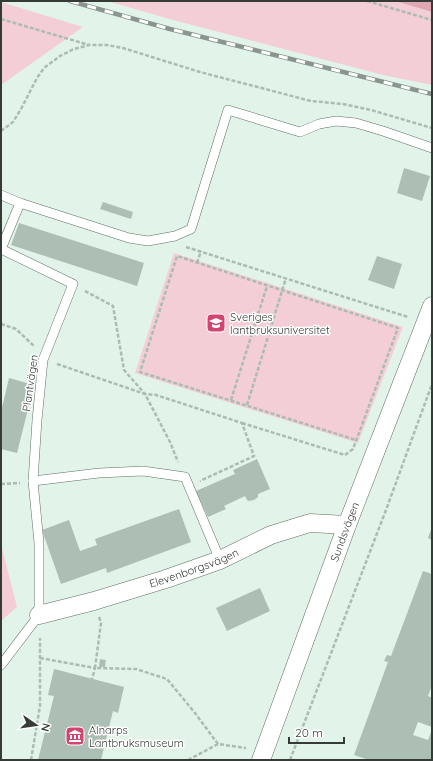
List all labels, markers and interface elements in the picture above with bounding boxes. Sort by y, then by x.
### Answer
place label: Sveriges lantbruksuniversitet [230,310,330,337]
school or university icon: Sveriges lantbruksuniversitet [205,312,227,334]
street label: Plantvägen [19,354,41,412]
street label: Sundsvägen [327,500,362,563]
street label: Elevenborgsvägen [148,545,241,591]
north arrow [16,705,56,745]
scale bar [289,719,344,745]
text: N [38,722,53,733]
place label: Alnarps Lantbruksmuseum [89,723,184,750]
museum icon: Alnarps Lantbruksmuseum [64,725,86,747]
text: 20 m [295,725,323,740]

